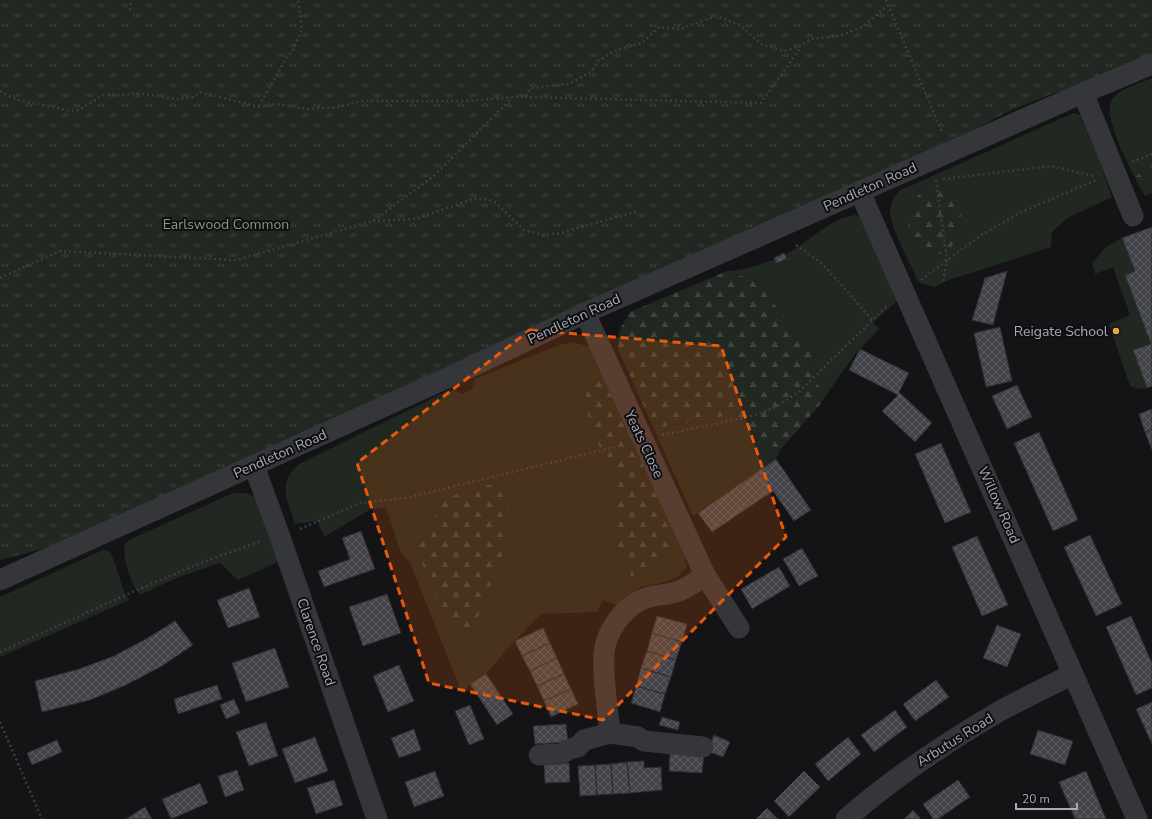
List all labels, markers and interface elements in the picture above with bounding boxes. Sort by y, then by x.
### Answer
street label: Pendleton Road [820,158,920,216]
park label: Earlswood Common [163,215,289,234]
street label: Pendleton Road [524,289,624,349]
place label: Reigate School [1014,322,1109,341]
marker: Reigate School [1111,326,1121,336]
street label: Yeats Close [620,406,668,481]
street label: Pendleton Road [230,425,330,483]
street label: Willow Road [974,463,1024,547]
street label: Clarence Road [292,596,340,688]
street label: Arbutus Road [913,709,997,771]
scale bar [1016,785,1077,811]
text: 20 m [1022,791,1050,807]

